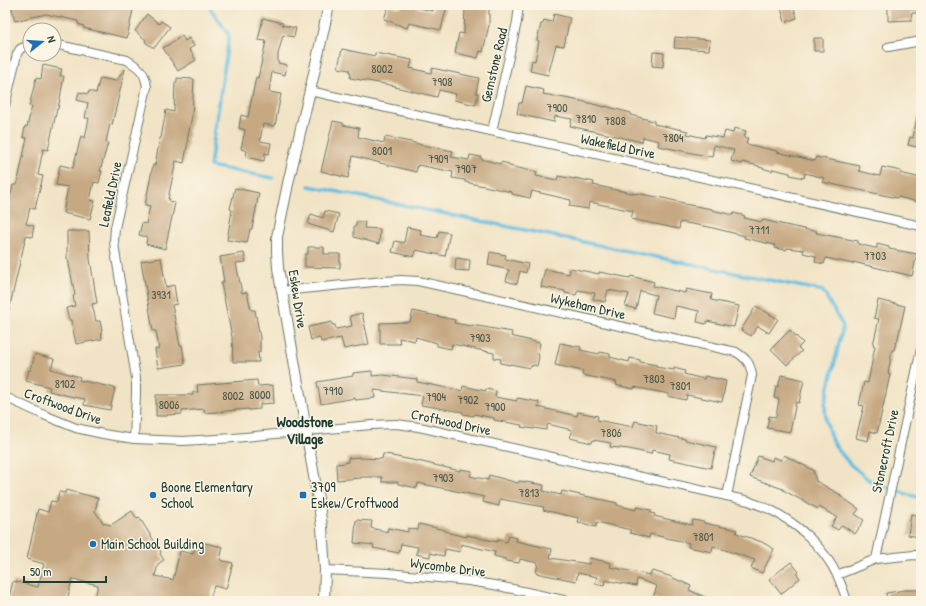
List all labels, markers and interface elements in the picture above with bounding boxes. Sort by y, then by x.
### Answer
north arrow [22,22,62,62]
street label: Gemstone Road [476,25,511,104]
text: N [44,34,59,44]
house number: 8002 [371,60,393,77]
house number: 7908 [432,73,452,90]
house number: 7900 [546,99,568,116]
house number: 7810 [576,110,596,127]
house number: 7808 [604,112,626,129]
street label: Wakefield Drive [579,128,657,163]
house number: 7804 [662,129,684,146]
house number: 8001 [372,142,392,159]
house number: 7909 [428,150,449,167]
street label: Leafield Drive [93,159,126,228]
house number: 7907 [455,160,477,177]
house number: 7711 [749,221,769,238]
house number: 7703 [864,247,886,264]
street label: Eskew Drive [284,268,313,330]
house number: 3931 [151,286,171,303]
street label: Wykeham Drive [549,288,628,324]
house number: 7903 [469,329,491,346]
house number: 7803 [643,370,665,387]
house number: 8102 [55,375,76,392]
house number: 7801 [670,377,690,394]
house number: 7910 [323,382,343,399]
street label: Croftwood Drive [22,383,105,429]
house number: 8000 [249,386,271,403]
house number: 8002 [222,387,244,404]
house number: 7904 [426,388,447,405]
house number: 7902 [457,391,479,408]
house number: 8006 [159,396,180,413]
house number: 7900 [484,398,506,415]
street label: Croftwood Drive [409,404,493,439]
street label: Stonecroft Drive [866,407,903,494]
district label: Woodstone Village [277,411,333,450]
house number: 7806 [600,424,622,441]
house number: 7903 [432,469,454,486]
place label: Boone Elementary School [161,477,253,512]
place label: 3709 Eskew/Croftwood [311,477,399,512]
house number: 7813 [519,484,539,501]
marker: Boone Elementary School [148,490,158,500]
marker: 3709 Eskew/Croftwood [298,490,308,500]
house number: 7801 [693,528,713,545]
place label: Main School Building [101,534,204,554]
marker: Main School Building [88,539,98,549]
street label: Wycombe Drive [409,552,487,582]
scale bar [24,558,106,584]
text: 50 m [30,563,51,580]

